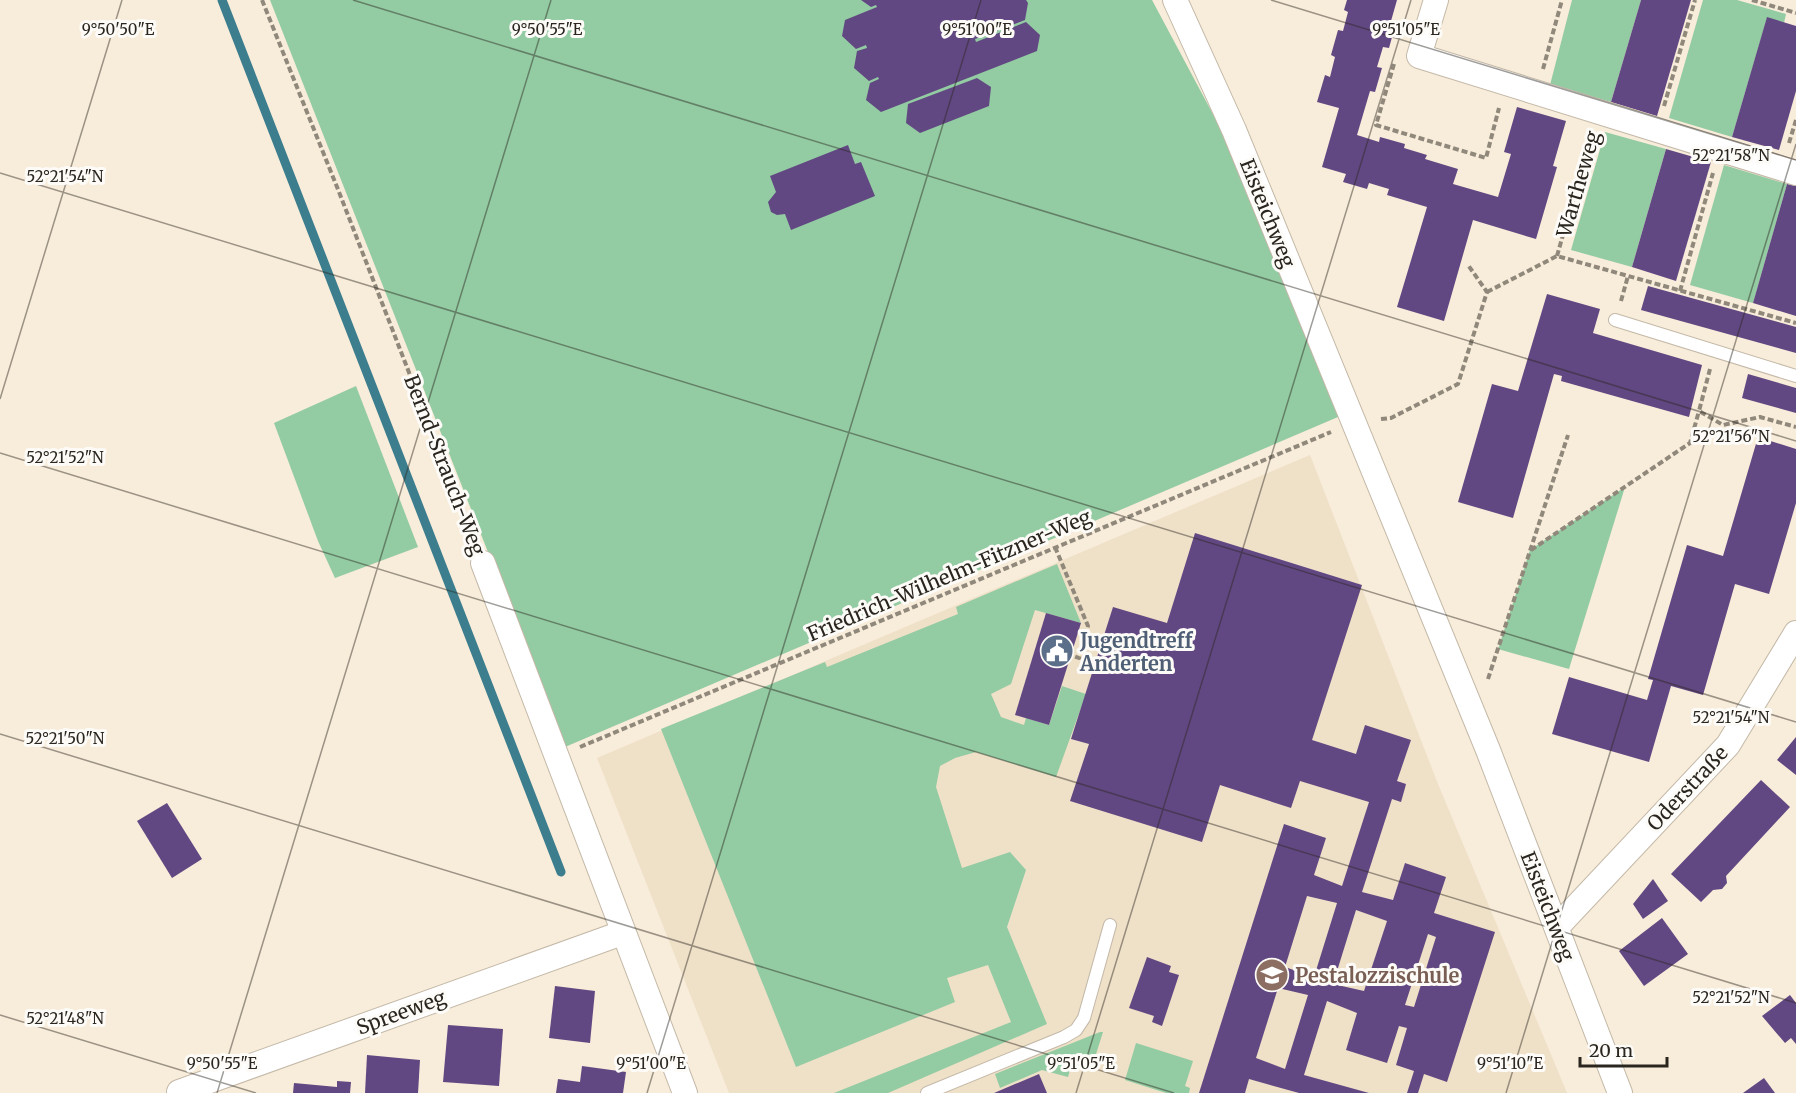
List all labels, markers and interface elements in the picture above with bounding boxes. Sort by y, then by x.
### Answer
text: 9°50'50"E [82,20,155,39]
text: 9°50'55"E [512,20,583,39]
text: 9°51'00"E [942,20,1012,39]
text: 9°51'05"E [1372,20,1440,39]
street label: Wartheweg [1551,128,1605,241]
text: 52°21'58"N [1692,146,1770,165]
street label: Eisteichweg [1235,155,1301,271]
text: 52°21'54"N [27,167,104,186]
street label: Bernd-Strauch-Weg [399,371,491,559]
text: 52°21'56"N [1692,427,1770,446]
text: 52°21'52"N [26,448,104,467]
street label: Friedrich-Wilhelm-Fitzner-Weg [803,504,1095,646]
place label: Jugendtreff Anderten [1079,628,1194,676]
public building icon: Jugendtreff Anderten [1039,633,1075,669]
text: 52°21'54"N [1693,708,1770,727]
text: 52°21'50"N [26,729,105,748]
street label: Oderstraße [1641,740,1733,836]
street label: Eisteichweg [1516,848,1580,964]
school or university icon: Pestalozzischule [1254,957,1290,993]
place label: Pestalozzischule [1295,963,1459,988]
street label: Spreeweg [353,984,449,1040]
text: 52°21'52"N [1692,988,1770,1007]
text: 52°21'48"N [26,1009,104,1028]
scale bar [1580,1030,1667,1068]
text: 20 m [1589,1039,1633,1062]
text: 9°50'55"E [187,1054,258,1073]
text: 9°51'00"E [616,1054,686,1073]
text: 9°51'05"E [1047,1054,1115,1073]
text: 9°51'10"E [1477,1054,1544,1073]

